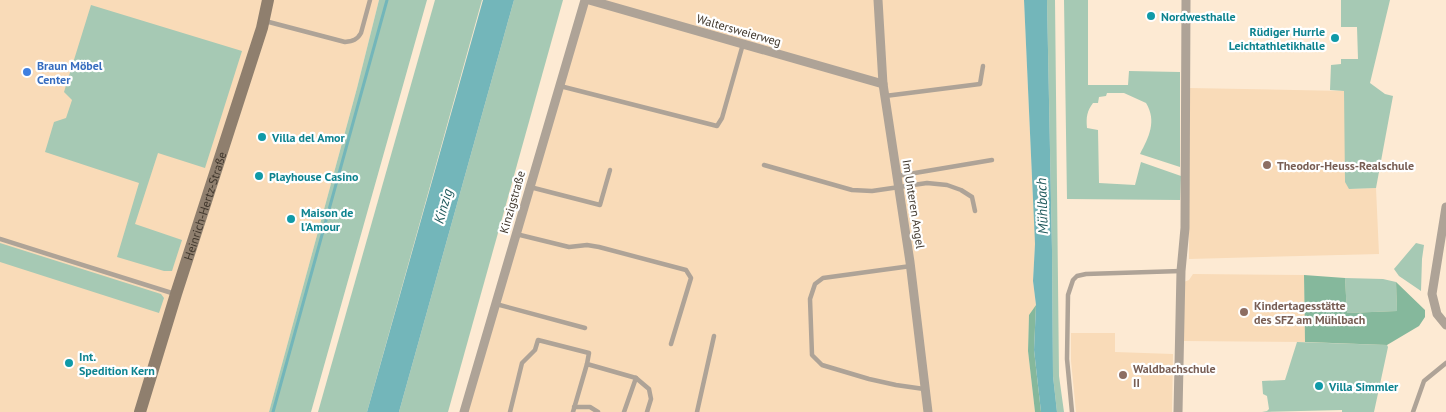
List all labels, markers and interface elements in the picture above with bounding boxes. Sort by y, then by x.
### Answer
place label: Nordwesthalle [1161,9,1236,24]
marker: Nordwesthalle [1145,10,1157,22]
street label: Waltersweierweg [695,11,783,49]
place label: Rüdiger Hurrle Leichtathletikhalle [1229,24,1325,53]
marker: Rüdiger Hurrle Leichtathletikhalle [1329,32,1341,44]
place label: Braun Möbel Center [37,58,103,87]
marker: Braun Möbel Center [21,66,33,78]
place label: Villa del Amor [271,130,346,145]
marker: Villa del Amor [256,131,268,143]
street label: Heinrich-Hertz-Straße [180,150,229,262]
street label: Im Unteren Angel [900,158,929,250]
place label: Theodor-Heuss-Realschule [1277,158,1414,173]
marker: Theodor-Heuss-Realschule [1261,159,1273,171]
place label: Playhouse Casino [269,169,359,184]
street label: Kinzigstraße [496,169,528,235]
marker: Playhouse Casino [253,170,265,182]
water label: Mühlbach [1032,178,1052,234]
water label: Kinzig [429,187,457,225]
place label: Maison de l'Amour [301,205,353,234]
marker: Maison de l'Amour [285,213,297,225]
place label: Kindertagesstätte des SFZ am Mühlbach [1254,298,1365,327]
marker: Kindertagesstätte des SFZ am Mühlbach [1238,306,1250,318]
place label: Int. Spedition Kern [79,349,155,378]
marker: Int. Spedition Kern [63,357,75,369]
place label: Waldbachschule II [1133,361,1216,390]
marker: Waldbachschule II [1117,369,1129,381]
place label: Villa Simmler [1328,379,1399,394]
marker: Villa Simmler [1313,380,1325,392]

